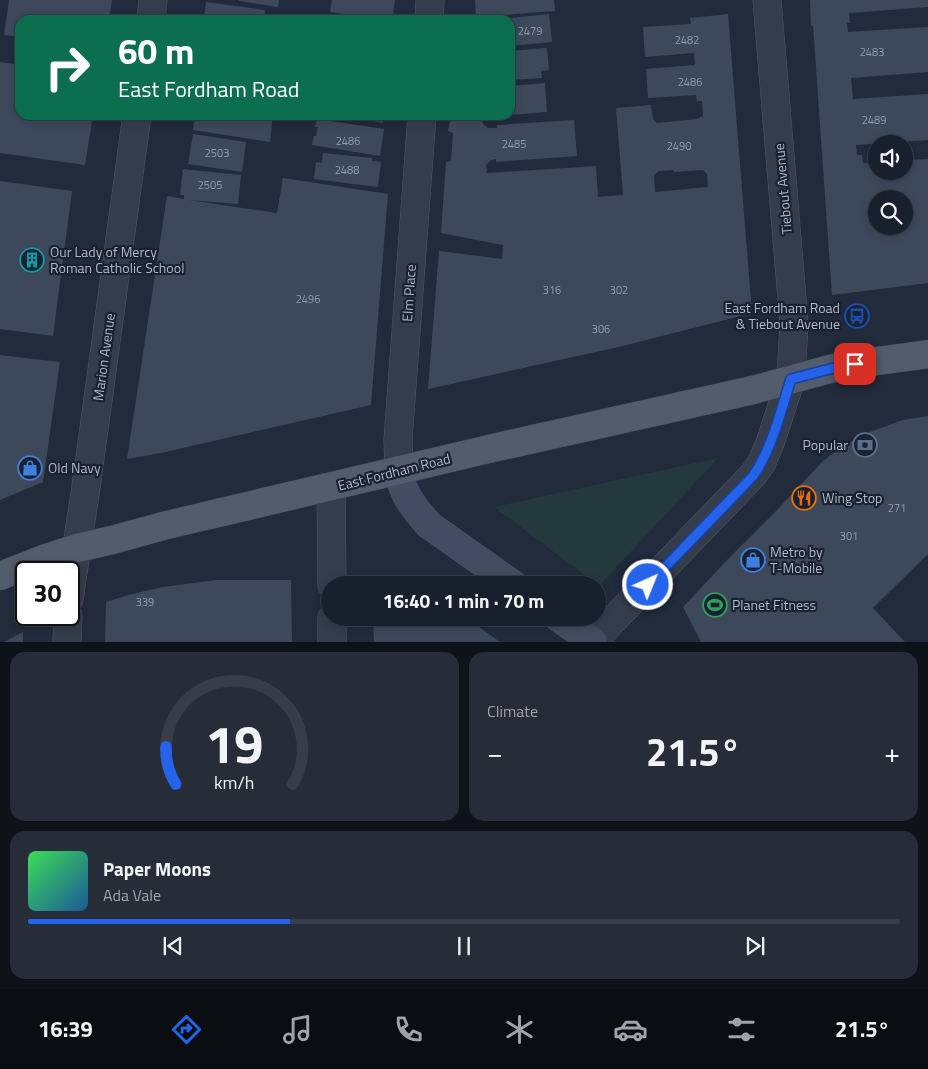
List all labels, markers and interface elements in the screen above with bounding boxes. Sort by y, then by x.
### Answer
house number: 2479 [518,23,542,39]
text: 60 m [118,24,194,78]
house number: 2482 [675,32,699,48]
icon: right [35,35,100,100]
house number: 2483 [860,44,884,60]
text: East Fordham Road [118,72,299,106]
house number: 2486 [678,74,702,90]
house number: 2489 [862,112,886,128]
house number: 2486 [336,133,360,149]
map controls [868,135,913,235]
button: sound [868,135,913,180]
house number: 2485 [502,136,526,152]
house number: 2490 [667,138,691,154]
street label: Tiebout Avenue [768,143,797,236]
house number: 2503 [205,145,229,161]
house number: 2488 [335,162,359,178]
house number: 2505 [198,177,222,193]
button: search [868,190,913,235]
place label: Our Lady of Mercy Roman Catholic School [50,241,184,278]
building icon: Our Lady of Mercy Roman Catholic School [19,247,45,273]
street label: Elm Place [396,264,421,322]
house number: 316 [543,282,561,298]
house number: 302 [610,282,628,298]
house number: 2496 [296,291,320,307]
place label: East Fordham Road & Tiebout Avenue [725,297,840,334]
bus stop icon: East Fordham Road & Tiebout Avenue [844,303,870,329]
street label: Marion Avenue [87,312,120,402]
house number: 306 [592,321,610,337]
pin [834,343,876,385]
icon: arrive [841,350,869,378]
bank icon: Popular [852,432,878,458]
place label: Popular [802,434,848,455]
street label: East Fordham Road [335,447,452,496]
shop icon: Old Navy [17,455,43,481]
place label: Old Navy [48,457,101,478]
restaurant icon: Wing Stop [791,485,817,511]
place label: Wing Stop [822,487,882,508]
house number: 271 [888,500,906,516]
house number: 301 [840,528,858,544]
place label: Metro by T-Mobile [770,541,823,578]
shop icon: Metro by T-Mobile [740,547,766,573]
position arrow [621,558,673,610]
speed limit sign: 30 [15,561,80,626]
text: 16:40 · 1 min · 70 m [383,586,544,615]
sports icon: Planet Fitness [702,592,728,618]
house number: 339 [136,594,154,610]
place label: Planet Fitness [732,594,816,615]
text: Climate [487,699,538,723]
text: 19 [205,704,264,783]
text: 21.5° [646,723,741,781]
text: − [487,731,503,774]
text: + [884,731,900,774]
text: km/h [214,769,255,796]
text: Paper Moons [103,854,211,883]
text: Ada Vale [103,883,161,907]
icon: previous [159,932,187,960]
icon: pause [450,932,478,960]
icon: next [741,932,769,960]
text: 16:39 [38,1012,93,1046]
icon: directions [169,1012,204,1047]
icon: music [280,1012,315,1047]
icon: phone [391,1012,426,1047]
icon: climate [502,1012,537,1047]
icon: car [613,1012,648,1047]
icon: filters [724,1012,759,1047]
text: 21.5° [835,1012,890,1046]

